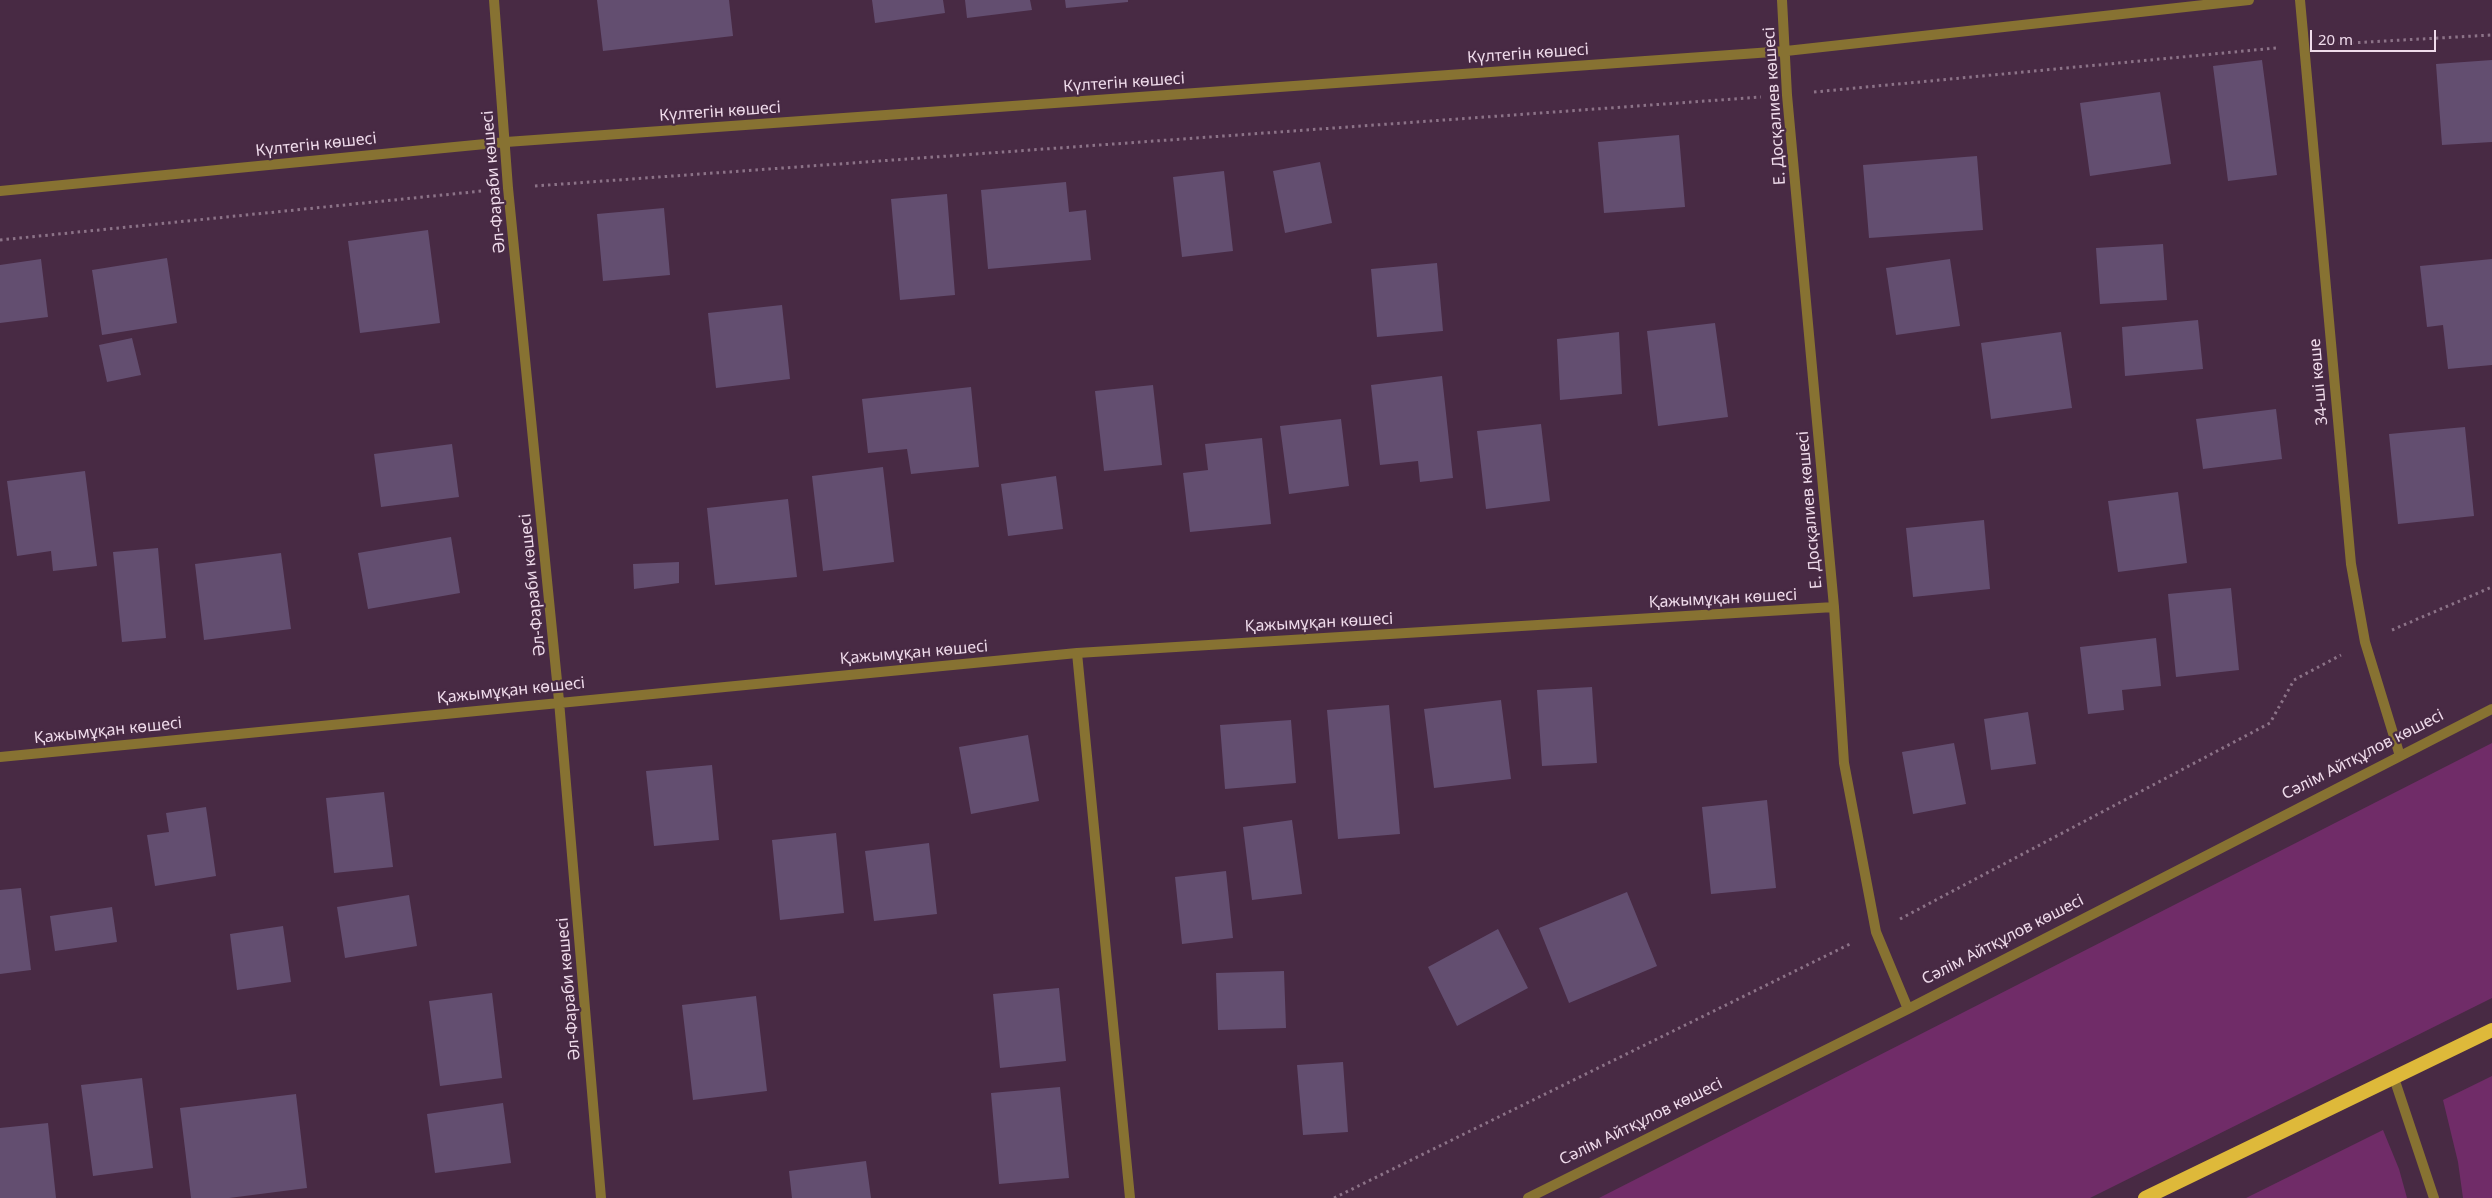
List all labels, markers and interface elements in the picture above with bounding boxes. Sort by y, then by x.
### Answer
scale bar [2312,20,2438,52]
street label: Е. Досқалиев көшесі [1760,26,1790,186]
text: 20 m [2318,29,2353,49]
street label: Күлтегін көшесі [1467,40,1589,68]
street label: Күлтегін көшесі [1063,69,1185,97]
street label: Күлтегін көшесі [659,98,781,126]
street label: Әл-Фараби көшесі [478,110,510,254]
street label: Күлтегін көшесі [254,129,378,161]
street label: 34-ші көше [2306,338,2332,426]
street label: Е. Досқалиев көшесі [1794,430,1826,590]
street label: Әл-Фараби көшесі [516,513,550,657]
street label: Қажымұқан көшесі [1648,586,1798,612]
street label: Қажымұқан көшесі [1244,610,1394,636]
street label: Қажымұқан көшесі [839,637,989,669]
street label: Қажымұқан көшесі [436,674,586,708]
street label: Сәлім Айтқұлов көшесі [2279,706,2447,804]
street label: Қажымұқан көшесі [33,714,183,748]
street label: Сәлім Айтқұлов көшесі [1919,891,2087,989]
street label: Әл-Фараби көшесі [553,917,585,1061]
street label: Сәлім Айтқұлов көшесі [1556,1074,1726,1170]

